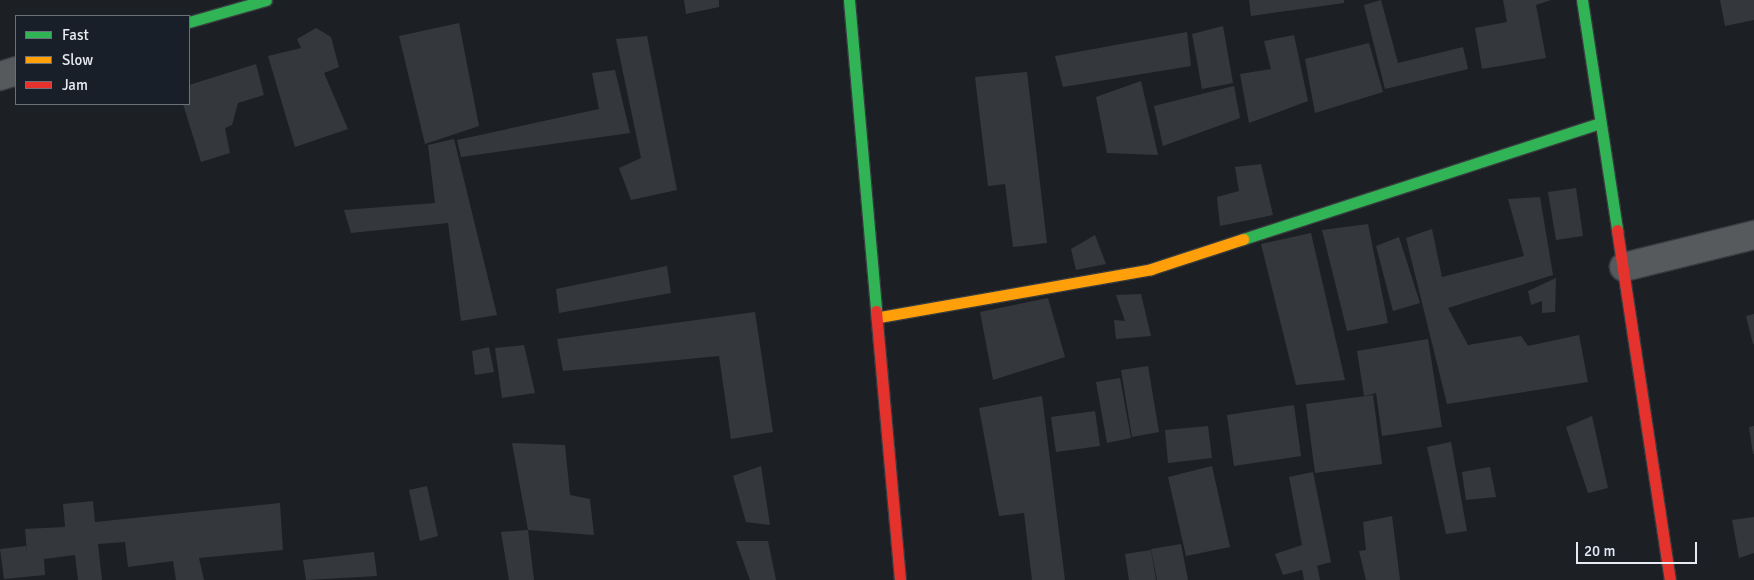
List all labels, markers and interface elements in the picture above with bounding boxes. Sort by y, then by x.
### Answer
legend [15,15,190,105]
text: Fast [62,26,89,44]
text: Slow [62,51,93,69]
text: Jam [62,76,88,94]
scale bar [1579,532,1700,564]
text: 20 m [1584,542,1615,560]

